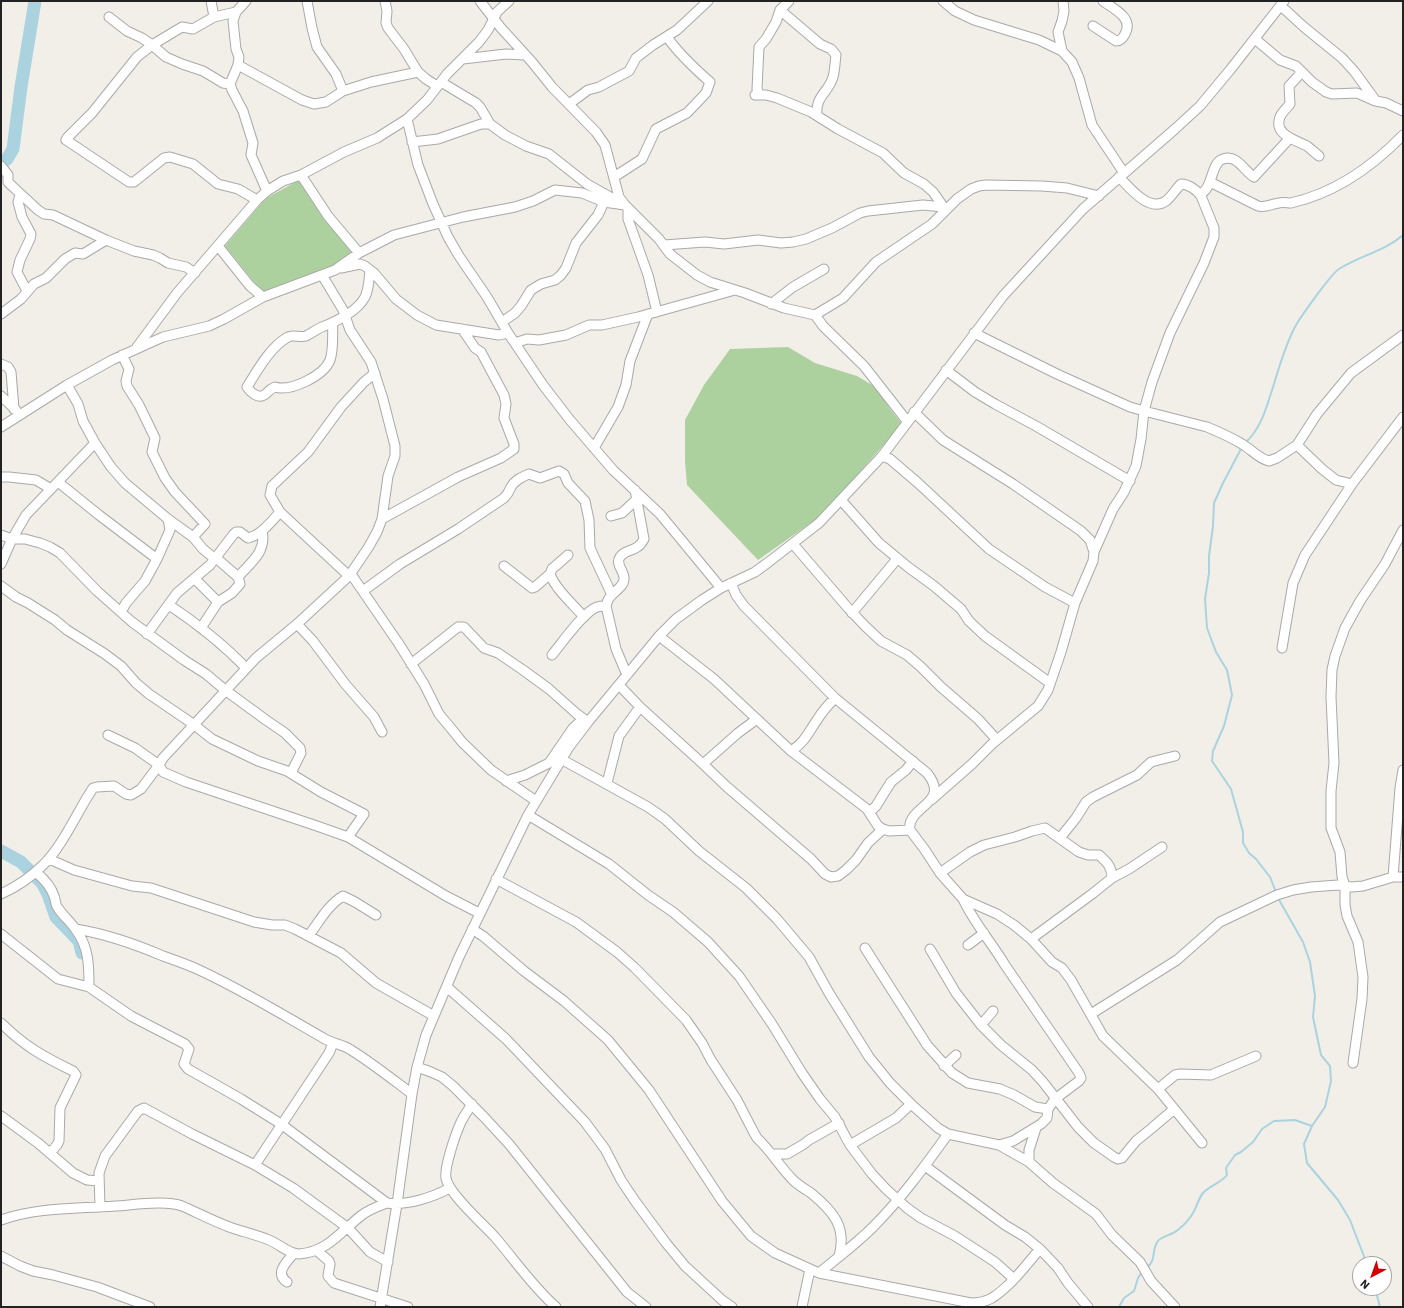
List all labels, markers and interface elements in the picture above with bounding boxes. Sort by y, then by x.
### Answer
north arrow [1352,1256,1392,1296]
text: N [1357,1276,1372,1292]

